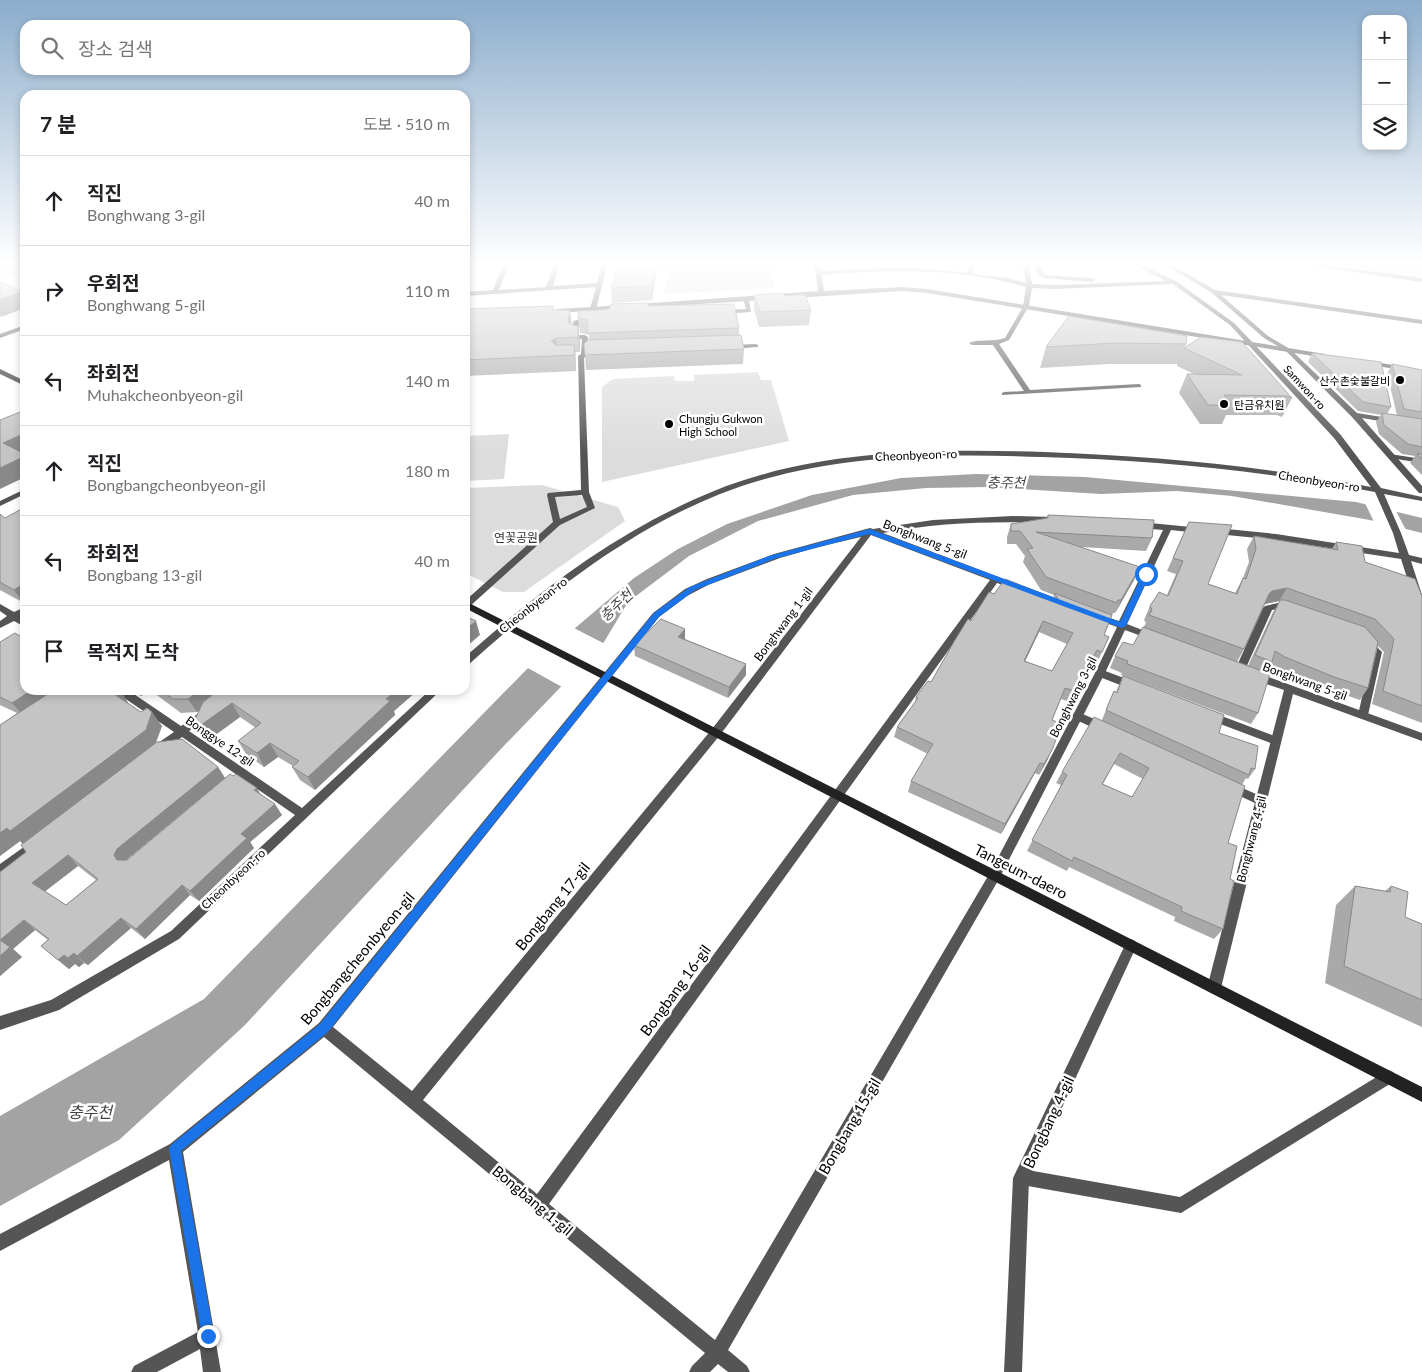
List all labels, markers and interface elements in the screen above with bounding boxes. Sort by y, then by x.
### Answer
map controls [1362,15,1407,150]
button: + [1362,15,1407,60]
search box [20,20,470,75]
icon: search [38,34,66,62]
text: 장소 검색 [78,37,153,60]
button: − [1362,60,1407,105]
button: layers [1362,105,1407,150]
text: 7 분 [40,111,77,136]
text: 도보 · 510 m [363,114,450,133]
text: 직진 [87,181,122,204]
icon: ahead [40,187,68,215]
text: 40 m [414,191,450,210]
text: Bonghwang 3-gil [87,205,205,224]
text: 우회전 [87,271,139,294]
icon: right [40,277,68,305]
text: 110 m [405,281,450,300]
text: Bonghwang 5-gil [87,295,205,314]
text: 좌회전 [87,361,139,384]
street label: Samwon-ro [1281,362,1329,412]
icon: left [40,367,68,395]
text: 140 m [405,371,450,390]
place label: 산수촌숯불갈비 [1319,374,1390,387]
marker: 산수촌숯불갈비 [1394,374,1406,386]
text: Muhakcheonbyeon-gil [87,385,243,404]
marker: 탄금유치원 [1218,398,1230,410]
place label: 탄금유치원 [1234,398,1285,411]
place label: Chungju Gukwon High School [679,412,763,438]
marker: Chungju Gukwon High School [663,418,675,430]
street label: Cheonbyeon-ro [875,446,958,464]
text: 직진 [87,451,122,474]
icon: ahead [40,457,68,485]
text: 180 m [405,461,450,480]
street label: Cheonbyeon-ro [1277,467,1361,495]
water label: 충주천 [987,473,1027,491]
text: Bongbangcheonbyeon-gil [87,475,266,494]
street label: Bonghwang 5-gil [881,516,969,562]
park label: 연꽃공원 [494,530,538,545]
text: 좌회전 [87,541,139,564]
icon: left [40,547,68,575]
text: 40 m [414,551,450,570]
route start [1135,563,1158,586]
text: Bongbang 13-gil [87,565,202,584]
street label: Cheonbyeon-ro [496,574,570,636]
street label: Bonghwang 1-gil [750,584,816,664]
water label: 충주천 [596,585,637,624]
icon: arrive [40,637,68,665]
text: 목적지 도착 [87,640,179,663]
street label: Bonghwang 3-gil [1046,654,1100,740]
street label: Bonghwang 5-gil [1261,659,1349,703]
street label: Bonggye 12-gil [183,713,257,769]
street label: Bonghwang 4-gil [1233,794,1269,884]
street label: Tangeum-daero [971,840,1071,902]
street label: Cheonbyeon-ro [198,845,268,913]
street label: Bongbang 17-gil [511,858,593,954]
street label: Bongbangcheonbyeon-gil [296,888,418,1028]
street label: Bongbang 16-gil [636,941,714,1039]
street label: Bongbang 4-gil [1019,1073,1077,1171]
street label: Bongbang 15-gil [814,1075,884,1177]
water label: 충주천 [68,1102,114,1121]
street label: Bongbang 1-gil [489,1161,577,1239]
route end [197,1325,220,1348]

